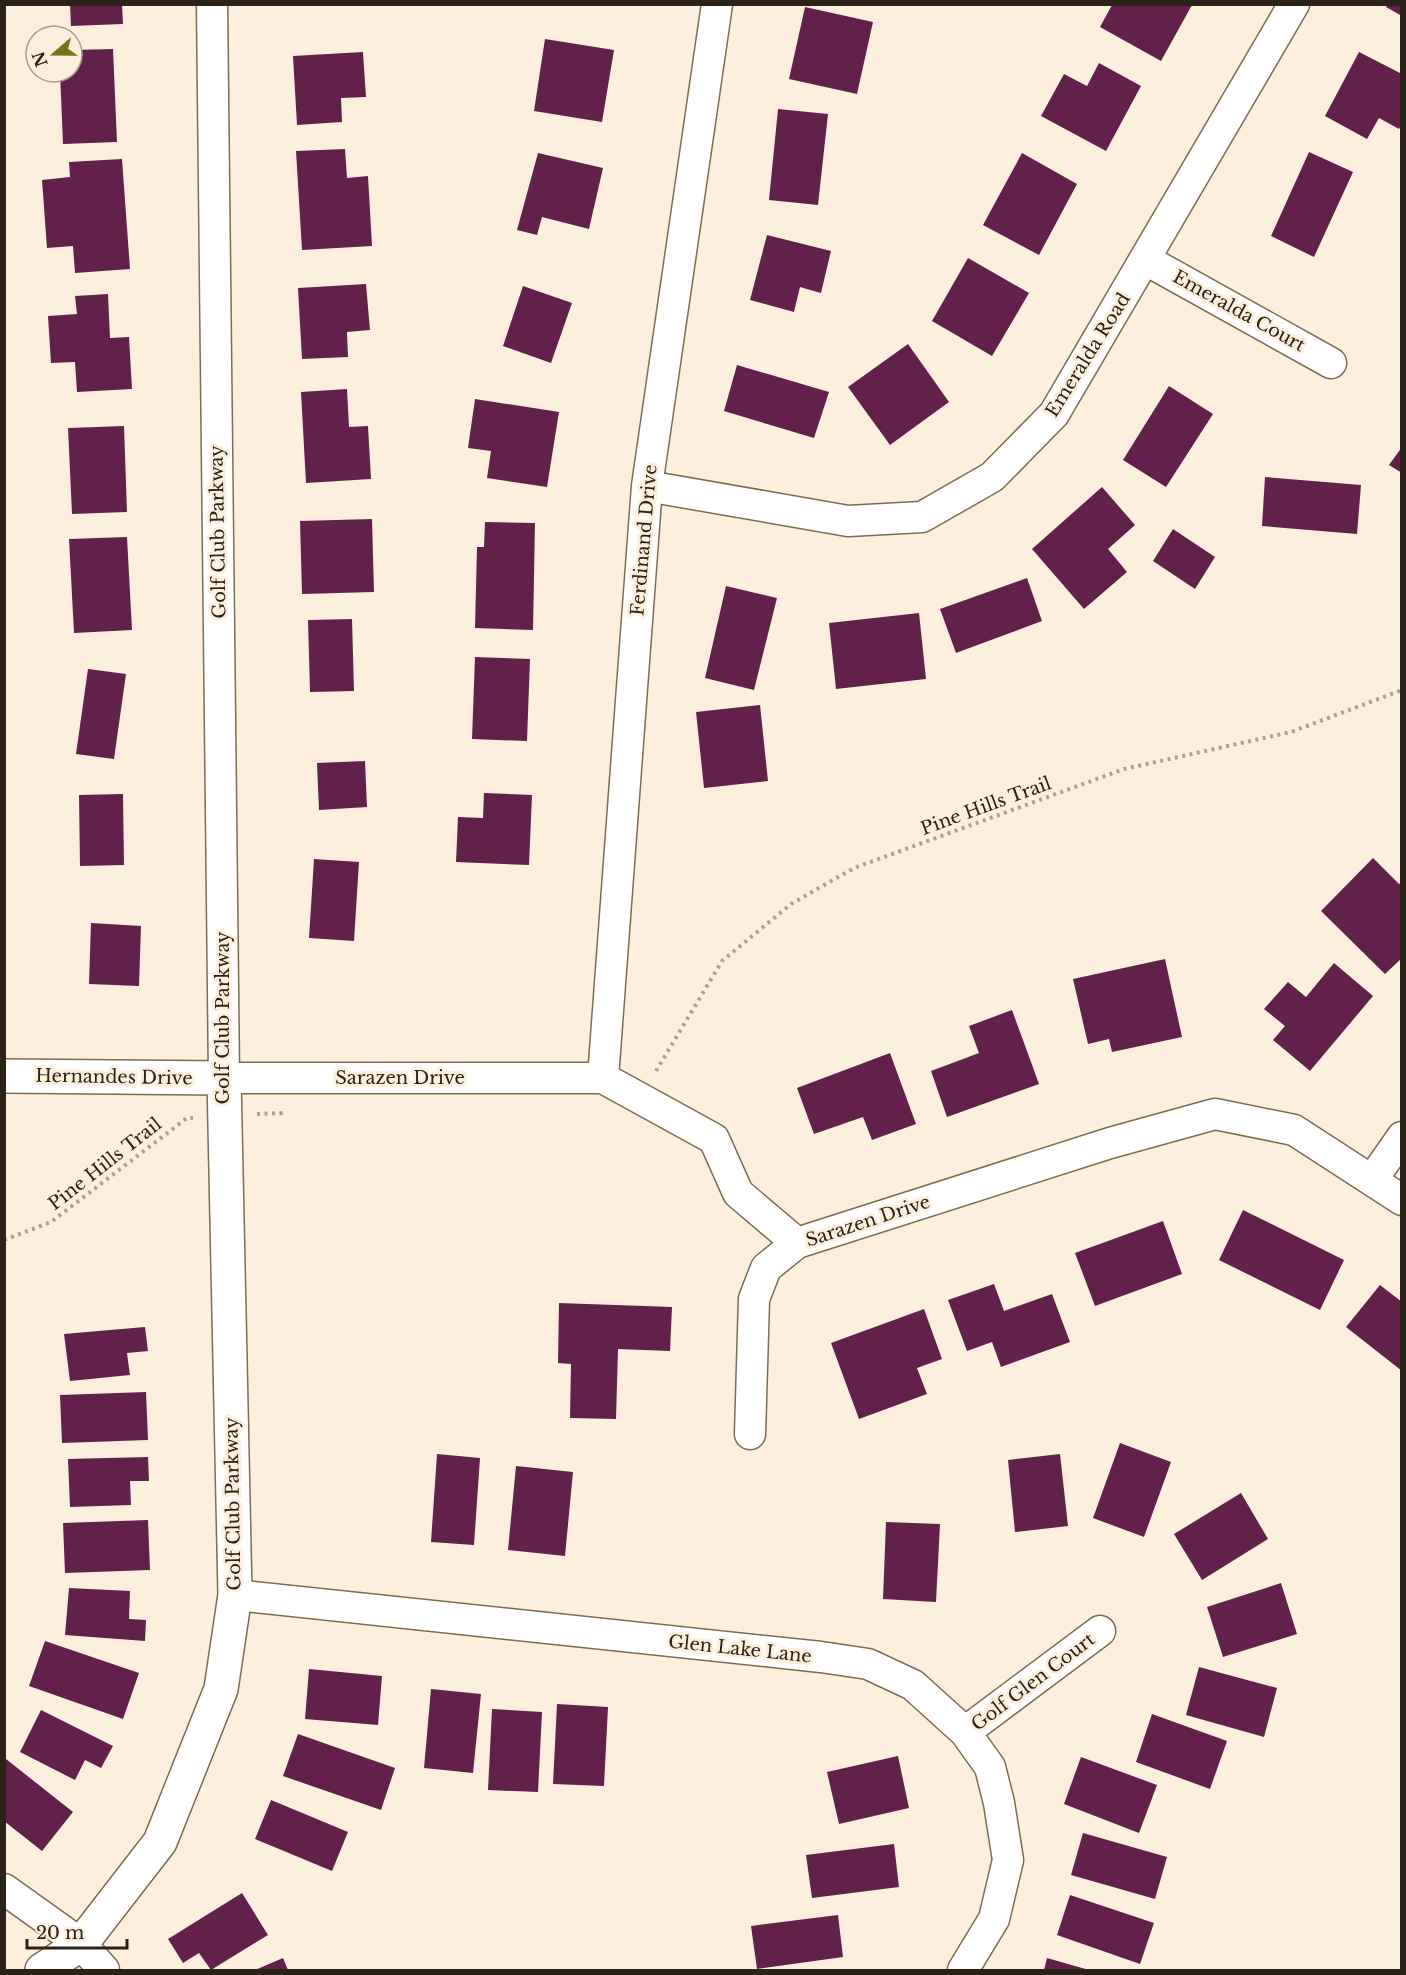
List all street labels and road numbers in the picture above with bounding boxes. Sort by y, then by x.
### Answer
street label: Emeralda Court [1169,266,1309,357]
street label: Emeralda Road [1041,289,1135,421]
street label: Golf Club Parkway [205,445,231,619]
street label: Ferdinand Drive [626,463,662,617]
street label: Pine Hills Trail [918,772,1054,840]
street label: Golf Club Parkway [212,931,234,1105]
street label: Hernandes Drive [35,1065,193,1089]
street label: Sarazen Drive [335,1067,465,1089]
street label: Pine Hills Trail [44,1113,166,1215]
street label: Sarazen Drive [803,1191,933,1251]
street label: Golf Club Parkway [220,1417,246,1591]
street label: Golf Glen Court [967,1628,1099,1736]
street label: Glen Lake Lane [667,1631,813,1667]

